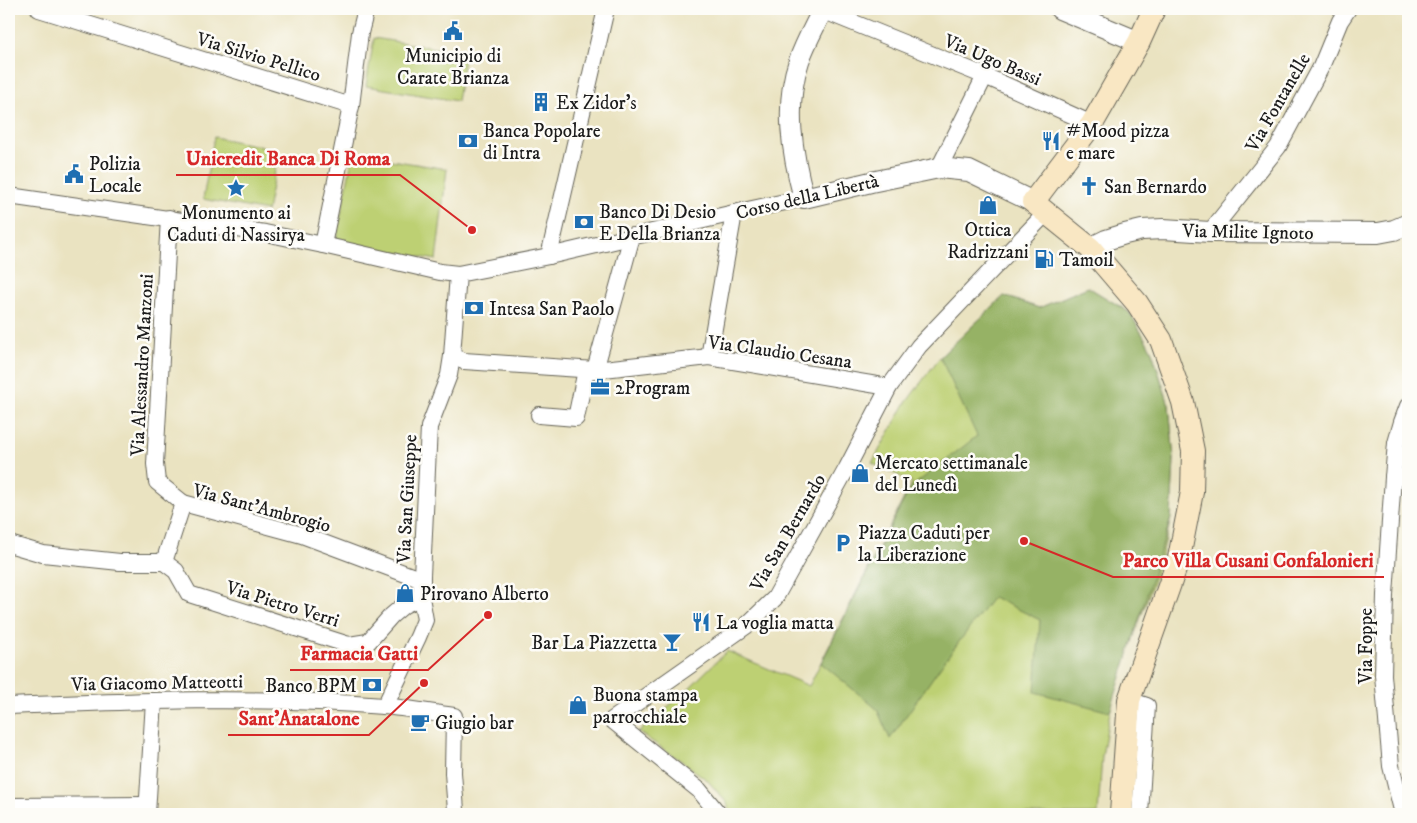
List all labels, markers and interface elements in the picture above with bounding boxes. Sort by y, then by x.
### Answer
public building icon: Municipio di Carate Brianza [442,20,464,42]
street label: Via Silvio Pellico [193,27,323,87]
street label: Via Ugo Bassi [939,29,1045,91]
place label: Municipio di Carate Brianza [397,45,509,90]
street label: Via Fontanelle [1240,49,1316,157]
building icon: Ex Zidor's [530,91,552,113]
place label: Ex Zidor's [556,92,637,115]
place label: Banca Popolare di Intra [483,120,601,165]
place label: #Mood pizza e mare [1066,120,1169,165]
bank icon: Banca Popolare di Intra [457,130,479,152]
restaurant icon: #Mood pizza e mare [1040,130,1062,152]
callout: Unicredit Banca Di Roma [176,140,400,175]
text: Unicredit Banca Di Roma [186,147,391,172]
place label: Polizia Locale [89,153,142,198]
public building icon: Polizia Locale [63,163,85,185]
street label: Corso della Libertà [734,170,881,225]
church icon: San Bernardo [1078,175,1100,197]
place label: San Bernardo [1104,176,1207,199]
place icon: Monumento ai Caduti di Nassirya [225,177,247,199]
shop icon: Ottica Radrizzani [977,194,999,216]
place label: Banco Di Desio E Della Brianza [599,201,720,246]
place label: Monumento ai Caduti di Nassirya [167,202,305,247]
bank icon: Banco Di Desio E Della Brianza [573,211,595,233]
place label: Ottica Radrizzani [947,219,1029,264]
street label: Via Milite Ignoto [1181,220,1314,245]
fuel station icon: Tamoil [1033,248,1055,270]
place label: Tamoil [1059,249,1114,272]
street label: Via Alessandro Manzoni [126,273,159,458]
bank icon: Intesa San Paolo [463,297,485,319]
place label: Intesa San Paolo [489,298,614,321]
street label: Via Claudio Cesana [705,331,853,374]
office icon: 2Program [589,376,611,398]
place label: 2Program [615,377,690,400]
street label: Via San Giuseppe [393,434,422,565]
place label: Mercato settimanale del Lunedì [875,452,1028,497]
shop icon: Mercato settimanale del Lunedì [849,462,871,484]
street label: Via San Bernardo [745,470,831,596]
street label: Via Sant'Ambrogio [189,479,333,538]
place label: Piazza Caduti per la Liberazione [858,522,990,567]
parking icon: Piazza Caduti per la Liberazione [832,532,854,554]
callout: Parco Villa Cusani Confalonieri [1113,542,1384,577]
text: Parco Villa Cusani Confalonieri [1122,549,1374,574]
street label: Via Pietro Verri [222,576,342,633]
shop icon: Pirovano Alberto [394,582,416,604]
place label: Pirovano Alberto [420,583,549,606]
street label: Via Foppe [1355,608,1378,685]
restaurant icon: La voglia matta [690,611,712,633]
place label: La voglia matta [716,612,834,635]
bar icon: Bar La Piazzetta [661,631,683,653]
place label: Bar La Piazzetta [531,632,657,655]
callout: Farmacia Gatti [290,635,428,670]
text: Farmacia Gatti [300,642,418,667]
street label: Via Giacomo Matteotti [70,670,243,697]
bank icon: Banco BPM [361,674,383,696]
place label: Banco BPM [265,675,357,698]
place label: Buona stampa parrocchiale [592,684,698,729]
shop icon: Buona stampa parrocchiale [567,694,589,716]
callout: Sant'Anatalone [228,700,369,735]
text: Sant'Anatalone [238,707,360,732]
cafe icon: Giugio bar [409,711,431,733]
place label: Giugio bar [435,712,514,735]

